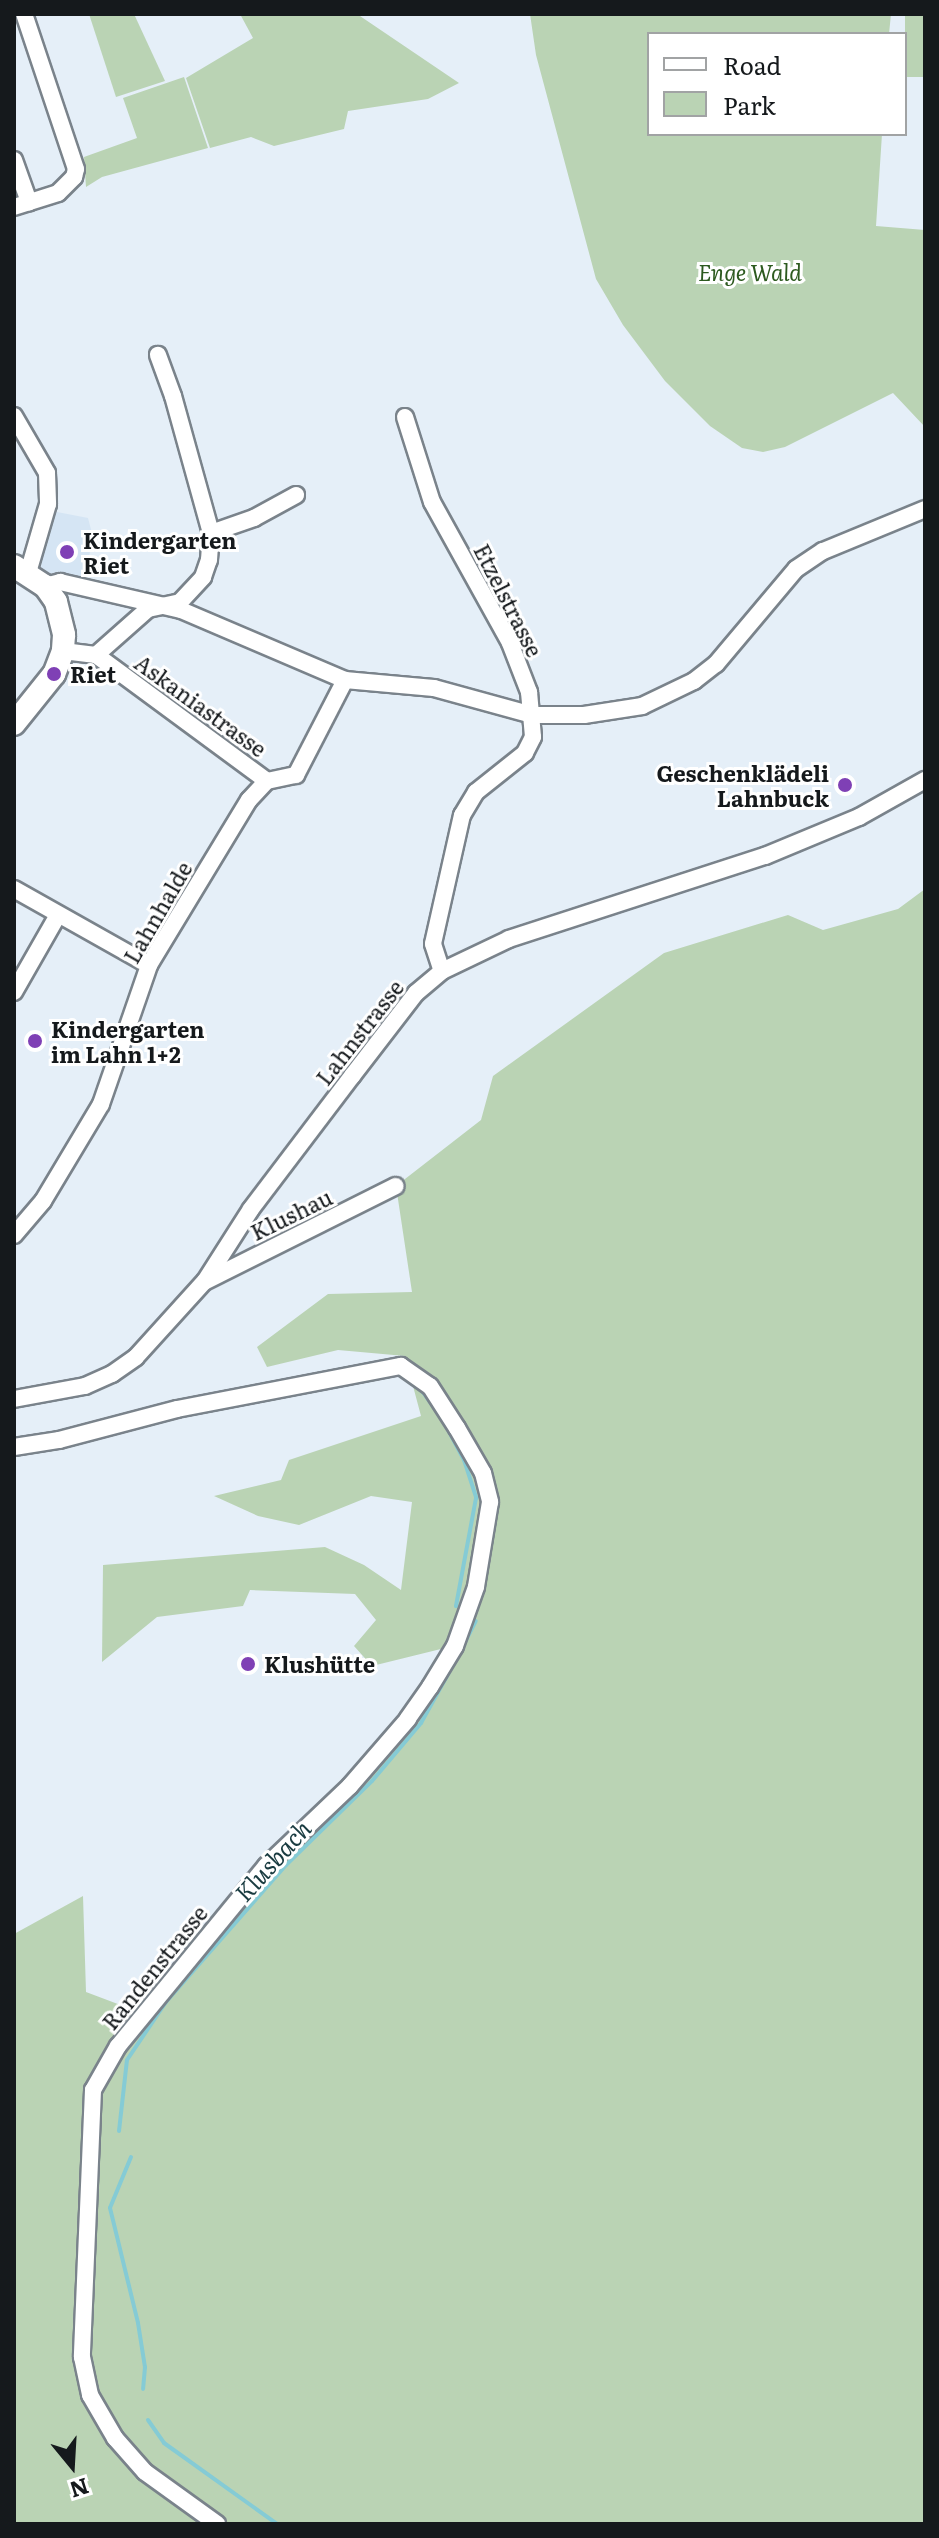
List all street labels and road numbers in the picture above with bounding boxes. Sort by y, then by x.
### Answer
street label: Etzelstrasse [469,539,549,661]
street label: Askaniastrasse [130,648,272,762]
street label: Lahnhalde [117,856,197,968]
street label: Lahnstrasse [310,974,408,1090]
street label: Klushau [246,1183,336,1245]
street label: Randenstrasse [96,1900,212,2034]

